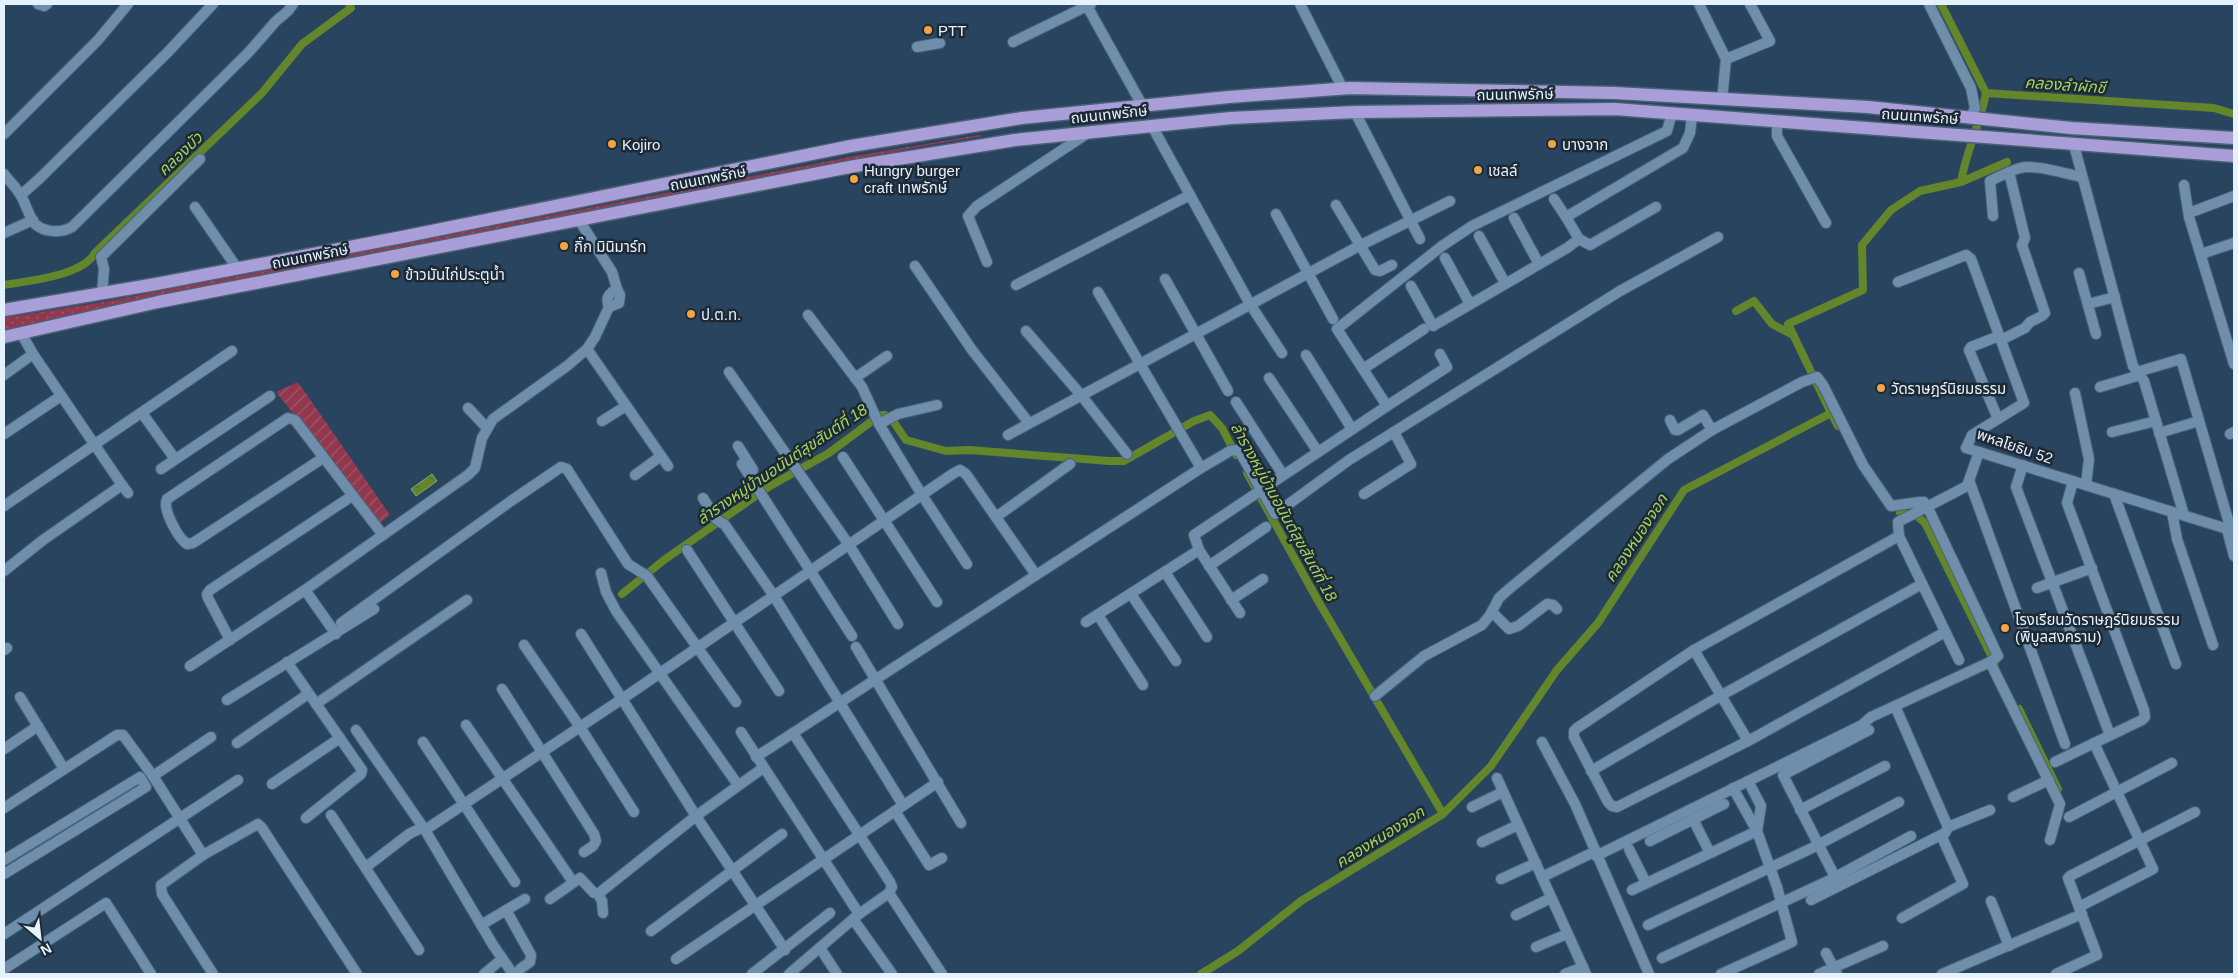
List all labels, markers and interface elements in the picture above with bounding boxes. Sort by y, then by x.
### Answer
place label: PTT [938,22,966,39]
marker: PTT [922,24,934,36]
water label: คลองลำผักชี [2024,74,2108,96]
street label: ถนนเทพรักษ์ [1476,85,1554,103]
street label: ถนนเทพรักษ์ [1070,101,1149,126]
street label: ถนนเทพรักษ์ [1881,105,1960,127]
water label: คลองบัว [155,128,206,179]
place label: Kojiro [622,136,660,153]
place label: บางจาก [1562,136,1608,153]
marker: Kojiro [606,138,618,150]
marker: บางจาก [1546,138,1558,150]
street label: ถนนเทพรักษ์ [668,162,748,194]
place label: Hungry burger craft เทพรักษ์ [864,162,960,196]
place label: เชลล์ [1488,162,1518,179]
marker: เชลล์ [1472,164,1484,176]
marker: Hungry burger craft เทพรักษ์ [848,173,860,185]
place label: กิ๊ก มินิมาร์ท [574,236,646,255]
street label: ถนนเทพรักษ์ [270,240,350,272]
marker: กิ๊ก มินิมาร์ท [558,240,570,252]
place label: ข้าวมันไก่ประตูน้ำ [405,264,505,284]
marker: ข้าวมันไก่ประตูน้ำ [389,268,401,280]
place label: ป.ต.ท. [701,306,741,323]
marker: ป.ต.ท. [685,308,697,320]
place label: วัดราษฎร์นิยมธรรม [1891,380,2006,397]
marker: วัดราษฎร์นิยมธรรม [1875,382,1887,394]
water label: ลำรางหมู่บ้านอนันต์สุขสันต์ที่ 18 [692,398,872,529]
water label: ลำรางหมู่บ้านอนันต์สุขสันต์ที่ 18 [1226,418,1343,605]
street label: พหลโยธิน 52 [1975,425,2055,467]
water label: คลองหนองจอก [1601,490,1671,585]
place label: โรงเรียนวัดราษฎร์นิยมธรรม (พิบูลสงคราม) [2015,611,2180,646]
marker: โรงเรียนวัดราษฎร์นิยมธรรม (พิบูลสงคราม) [1999,622,2011,634]
water label: คลองหนองจอก [1333,802,1429,871]
north arrow [15,913,65,963]
text: N [38,940,54,959]

